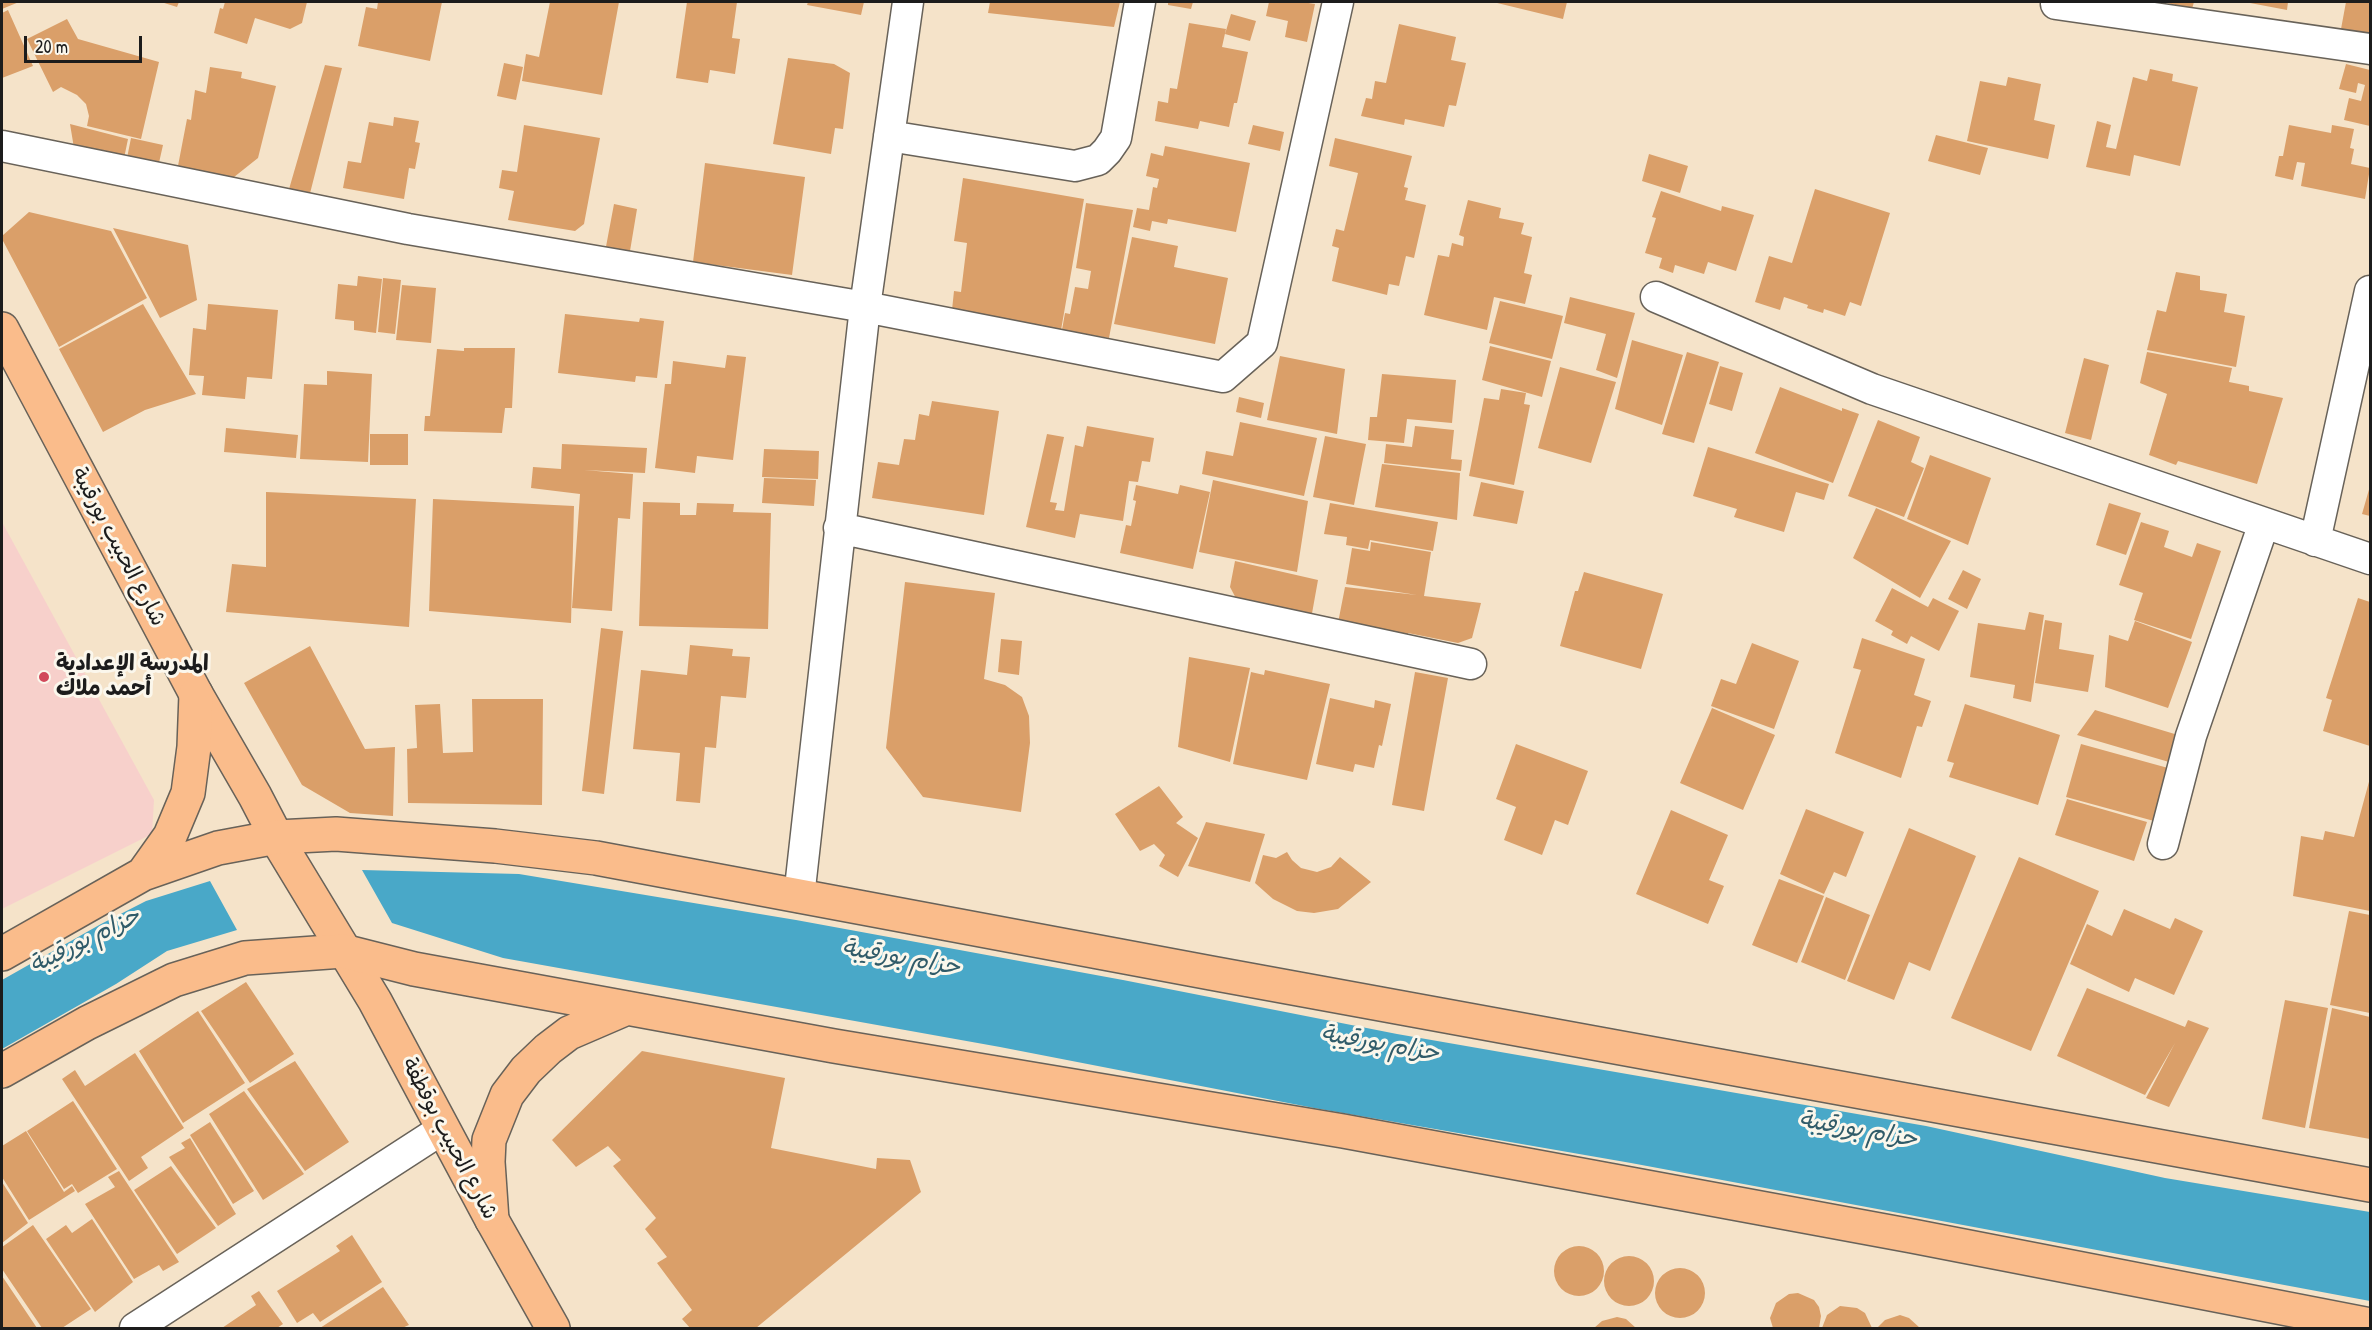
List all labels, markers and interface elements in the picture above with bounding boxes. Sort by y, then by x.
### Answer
scale bar [27,24,146,62]
text: 20 m [35,34,68,59]
street label: شارع الحبيب بورقيبة [65,463,171,631]
place label: المدرسة الإعدادية أحمد ملاك [56,651,209,702]
marker: المدرسة الإعدادية أحمد ملاك [37,670,51,684]
water label: حزام بورقيبة [25,902,145,980]
water label: حزام بورقيبة [840,933,962,983]
water label: حزام بورقيبة [1319,1019,1441,1069]
street label: شارع الحبيب بوقطفة [395,1054,503,1224]
water label: حزام بورقيبة [1797,1105,1919,1155]

